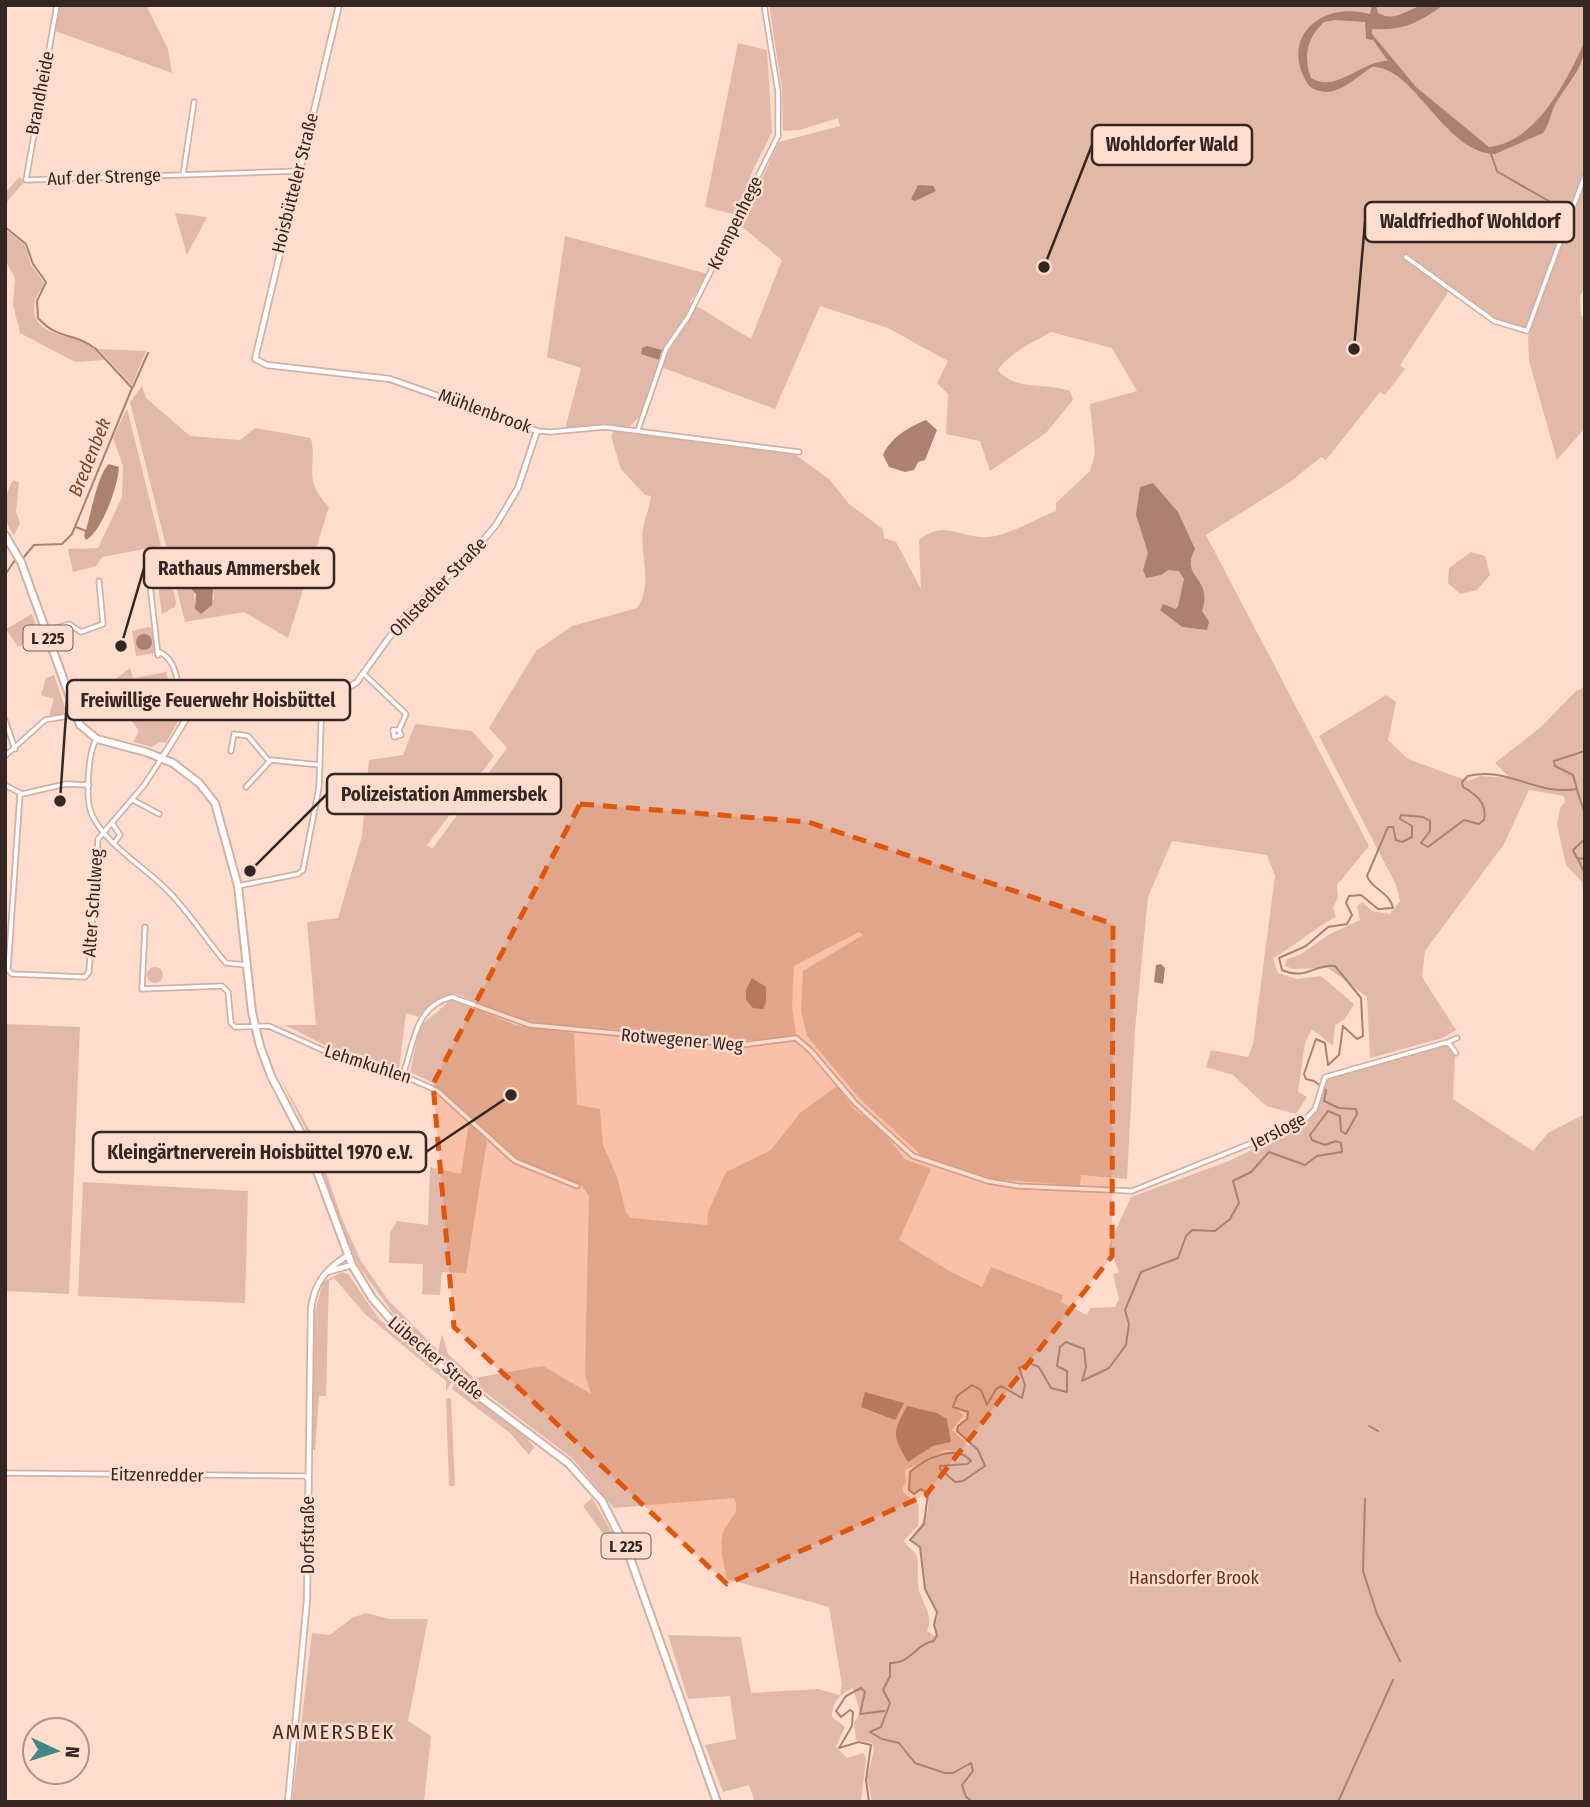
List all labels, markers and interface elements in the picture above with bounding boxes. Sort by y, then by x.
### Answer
street label: Brandheide [21,49,59,137]
street label: Hoisbütteler Straße [267,110,323,255]
callout: Wohldorfer Wald [1092,125,1252,165]
text: Wohldorfer Wald [1106,133,1238,156]
street label: Auf der Strenge [47,164,161,190]
street label: Krempenhege [703,173,767,273]
callout: Waldfriedhof Wohldorf [1365,202,1574,242]
text: Waldfriedhof Wohldorf [1380,210,1562,233]
street label: Mühlenbrook [435,384,535,438]
water label: Bredenbek [63,414,116,500]
street label: Ohlstedter Straße [385,532,491,642]
callout: Rathaus Ammersbek [144,548,334,588]
text: Rathaus Ammersbek [158,557,320,580]
road number: L 225 [23,625,72,650]
callout: Freiwillige Feuerwehr Hoisbüttel [67,680,350,720]
text: Freiwillige Feuerwehr Hoisbüttel [81,689,336,712]
callout: Polizeistation Ammersbek [327,774,561,814]
text: Polizeistation Ammersbek [341,783,547,806]
street label: Alter Schulweg [78,847,108,958]
street label: Rotwegener Weg [620,1024,744,1056]
street label: Lehmkuhlen [322,1040,414,1088]
street label: Jersloge [1247,1108,1309,1154]
callout: Kleingärtnerverein Hoisbüttel 1970 e.V. [93,1132,426,1172]
text: Kleingärtnerverein Hoisbüttel 1970 e.V. [107,1141,413,1164]
street label: Lübecker Straße [383,1311,489,1405]
street label: Eitzenredder [110,1463,205,1487]
street label: Dorfstraße [297,1496,319,1574]
road number: L 225 [602,1534,650,1558]
park label: Hansdorfer Brook [1129,1567,1260,1589]
north arrow [21,1716,91,1786]
district label: AMMERSBEK [273,1719,395,1745]
text: N [61,1746,84,1759]

